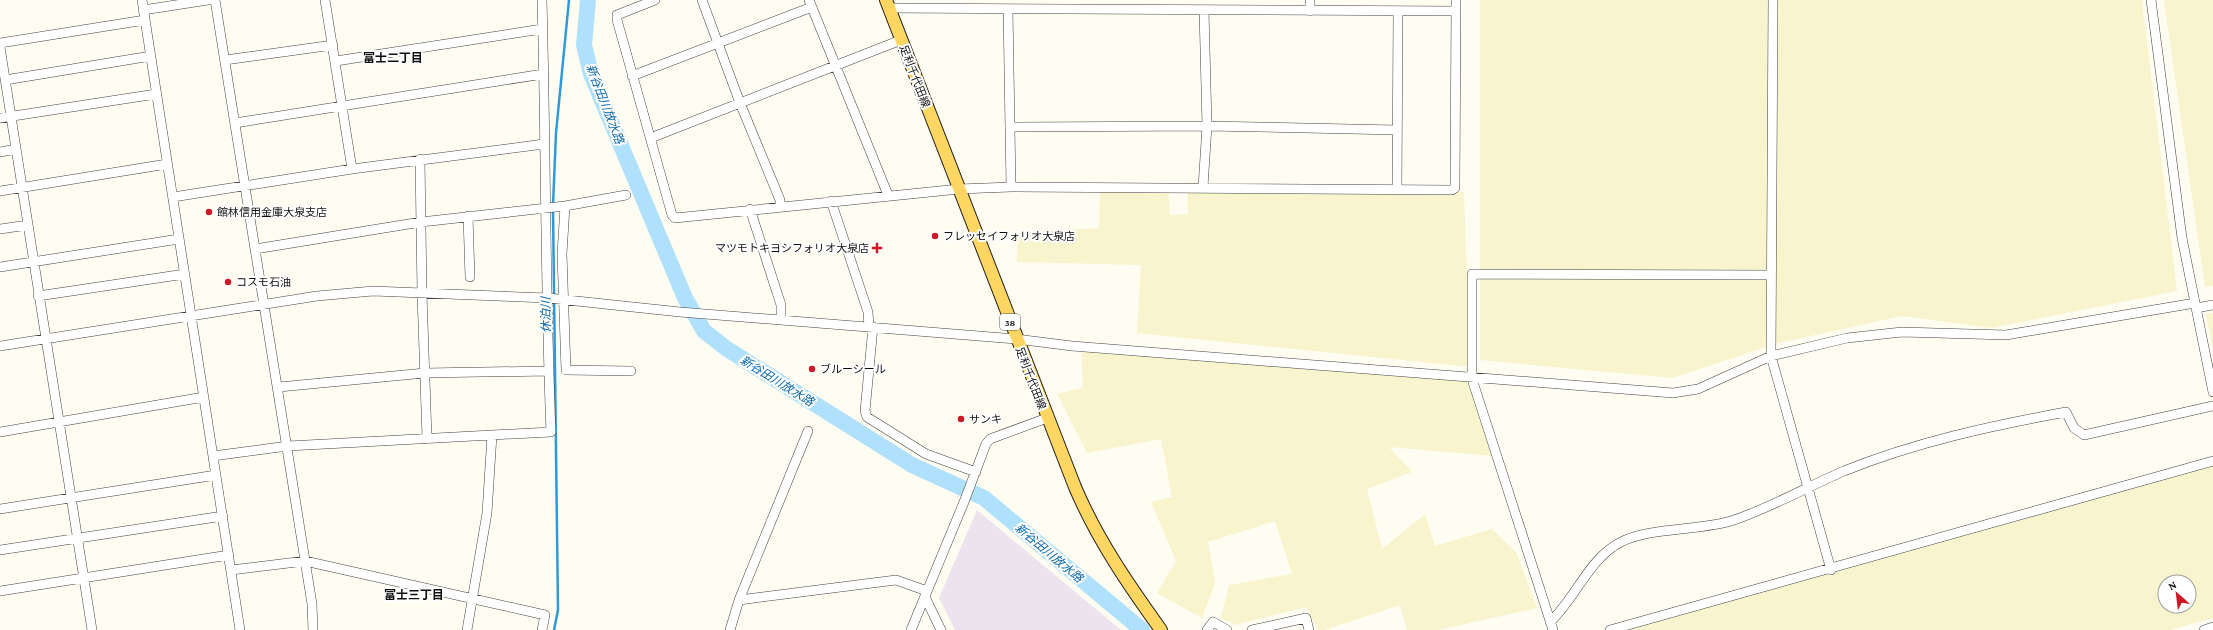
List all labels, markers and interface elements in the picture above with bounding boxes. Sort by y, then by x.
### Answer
street label: 足利千代田線 [898,43,932,109]
district label: 富士二丁目 [363,51,423,65]
water label: 新谷田川放水路 [583,62,627,147]
place label: 館林信用金庫大泉支店 [217,206,327,218]
marker: 館林信用金庫大泉支店 [204,207,214,217]
place label: フレッセイフォリオ大泉店 [943,230,1075,242]
marker: フレッセイフォリオ大泉店 [930,231,940,241]
place label: マツモトキヨシフォリオ大泉店 [715,242,869,254]
marker: マツモトキヨシフォリオ大泉店 [872,243,882,253]
place label: コスモ石油 [236,276,291,288]
marker: コスモ石油 [223,277,233,287]
water label: 休泊川 [539,295,553,333]
road number: 38 [1000,314,1020,330]
street label: 足利千代田線 [1014,345,1048,411]
water label: 新谷田川放水路 [738,353,817,410]
place label: ブルーシール [820,363,886,375]
marker: ブルーシール [807,364,817,374]
place label: サンキ [969,413,1002,425]
marker: サンキ [956,414,966,424]
water label: 新谷田川放水路 [1012,521,1086,586]
north arrow [2157,574,2197,614]
text: N [2166,578,2179,592]
district label: 富士三丁目 [384,588,444,602]

